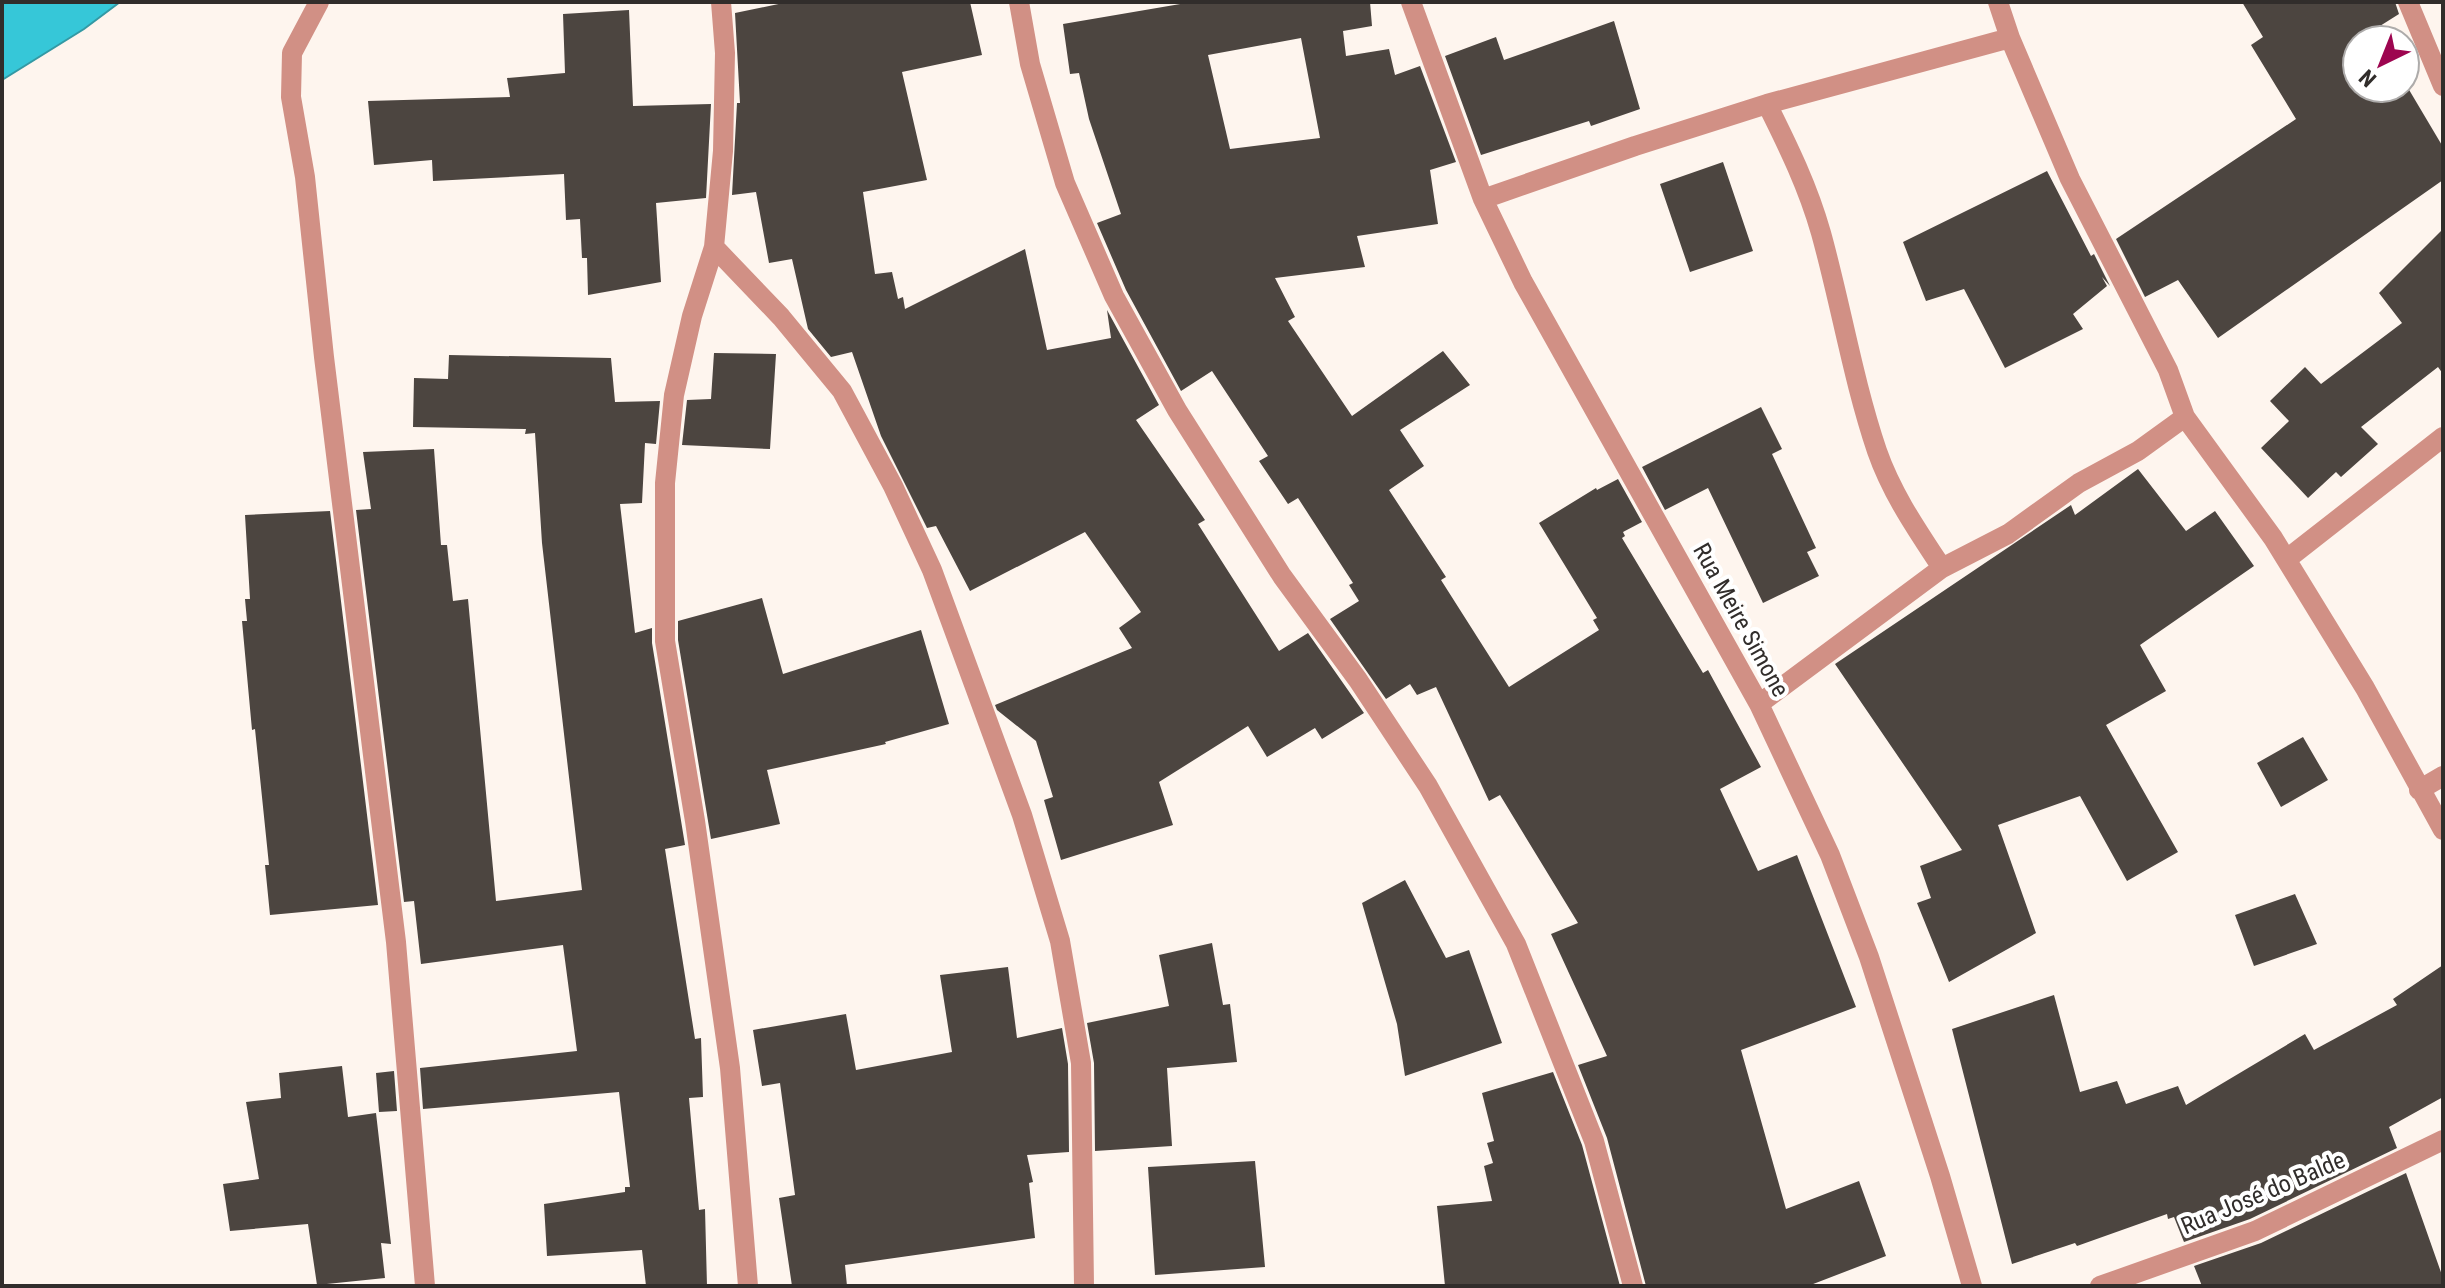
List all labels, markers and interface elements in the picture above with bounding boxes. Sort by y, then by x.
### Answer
north arrow [2341,24,2421,104]
text: N [2354,65,2381,92]
street label: Rua Meire Simone [1687,538,1795,702]
street label: Rua José do Balde [2177,1146,2349,1240]

